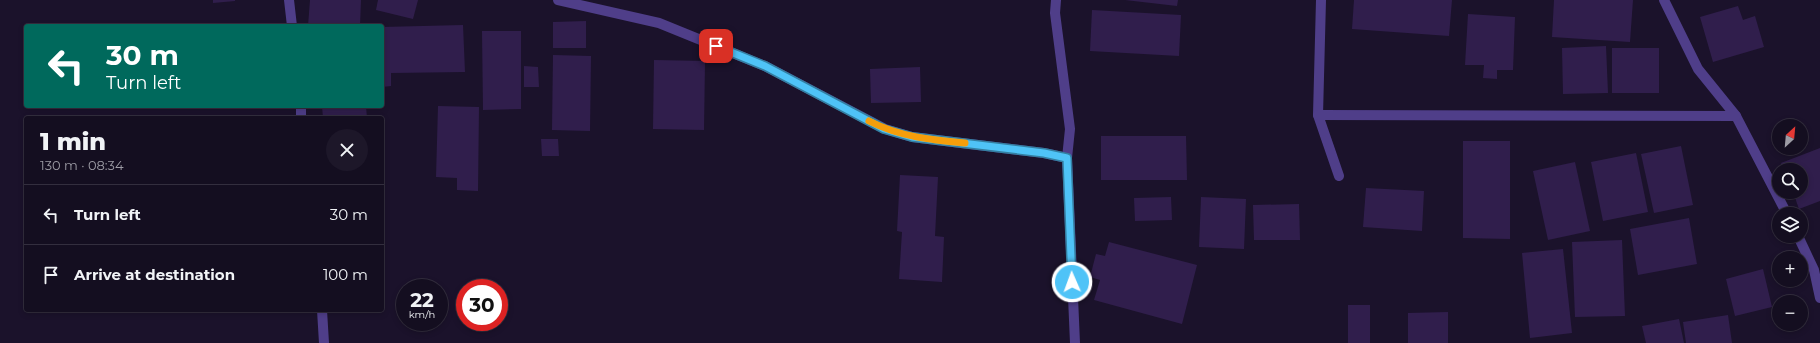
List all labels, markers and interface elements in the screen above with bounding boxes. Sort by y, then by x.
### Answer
pin [699,29,733,63]
icon: arrive [705,35,727,57]
text: 30 m [106,38,179,72]
icon: left [40,40,92,92]
text: Turn left [106,72,181,94]
north arrow [1772,119,1808,155]
map controls [1772,119,1808,331]
text: 1 min [40,127,106,156]
button: close [326,129,368,171]
text: 130 m · 08:34 [40,157,124,173]
button: search [1772,163,1808,199]
icon: left [40,204,62,226]
text: Turn left [74,205,141,224]
text: 30 m [330,205,368,224]
button: layers [1772,207,1808,243]
button: + [1772,251,1808,287]
position arrow [1051,261,1093,303]
icon: arrive [40,264,62,286]
text: Arrive at destination [74,265,235,284]
text: 100 m [323,265,368,284]
speed limit sign: 30 [456,279,508,331]
text: 22 [410,288,434,312]
button: − [1772,295,1808,331]
text: km/h [409,308,435,321]

